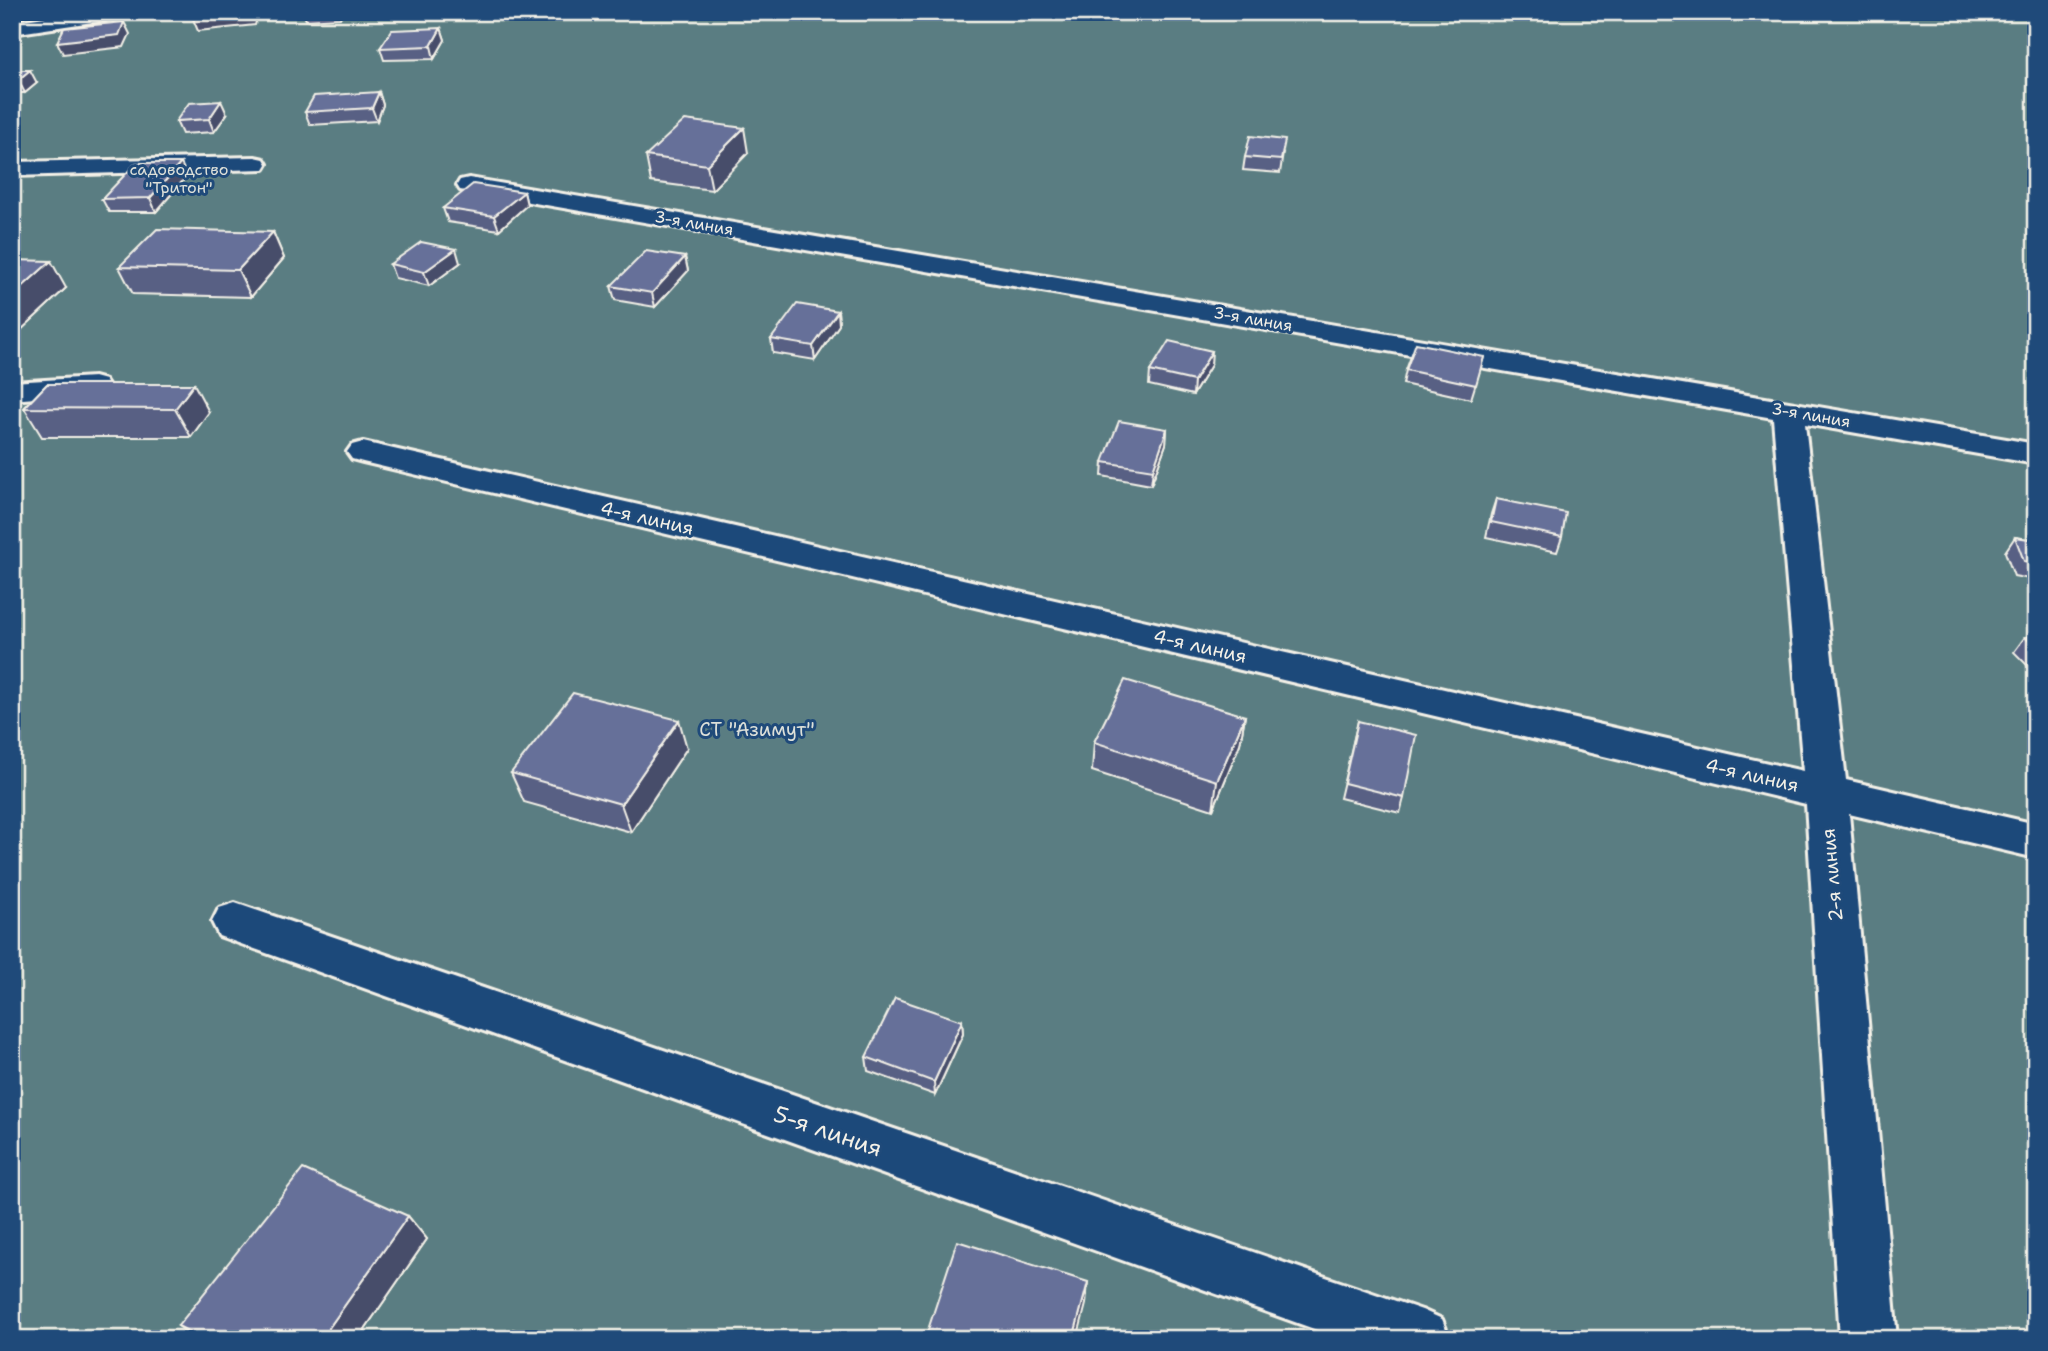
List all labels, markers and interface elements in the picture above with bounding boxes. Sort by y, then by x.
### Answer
park label: садоводство "Тритон" [130,159,228,198]
street label: 3-я линия [653,206,735,240]
street label: 3-я линия [1212,302,1294,336]
street label: 3-я линия [1770,398,1852,432]
street label: 4-я линия [598,495,696,541]
street label: 4-я линия [1151,623,1249,669]
park label: СТ "Азимут" [699,717,815,742]
street label: 4-я линия [1703,752,1801,798]
street label: 2-я линия [1815,827,1849,923]
street label: 5-я линия [770,1098,886,1164]

